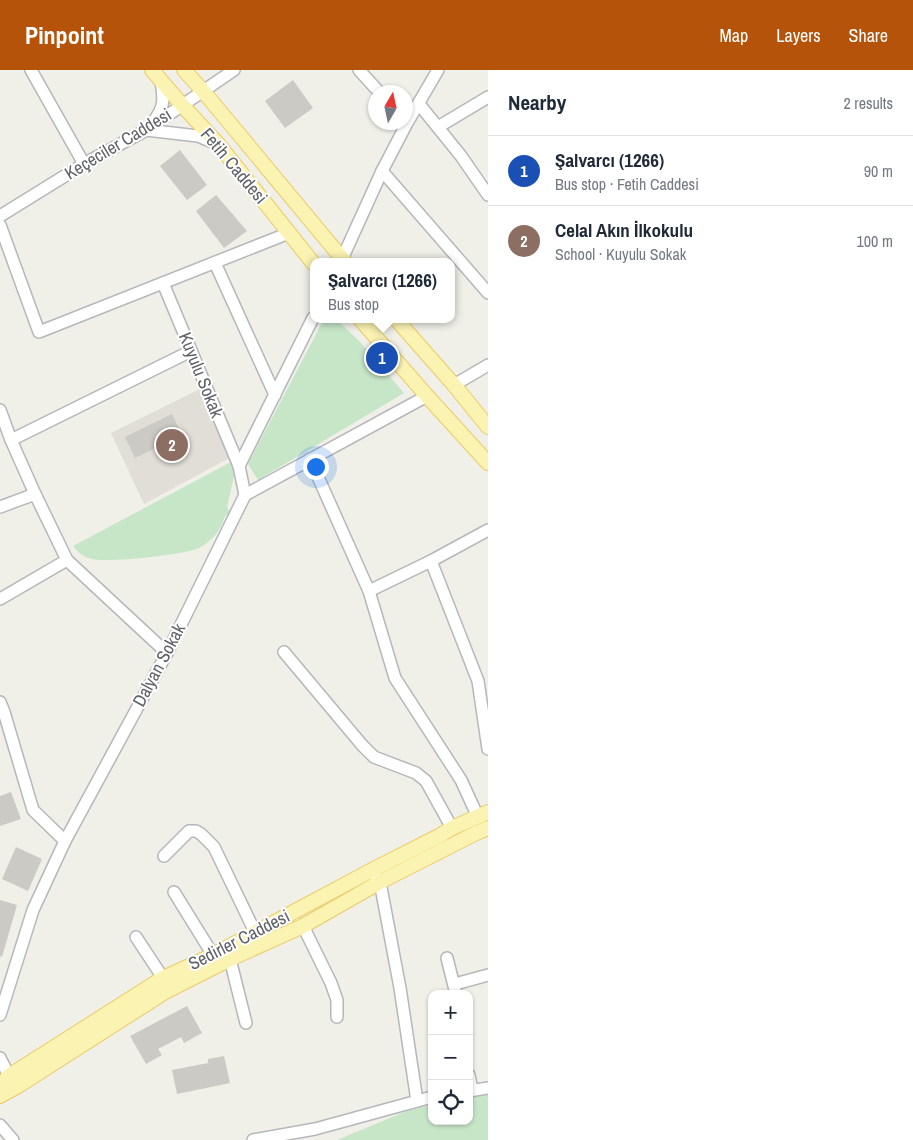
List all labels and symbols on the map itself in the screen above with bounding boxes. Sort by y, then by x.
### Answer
north arrow [368,85,413,130]
street label: Keçeciler Caddesi [60,102,176,185]
street label: Fetih Caddesi [195,122,274,209]
street label: Kuyulu Sokak [173,328,230,422]
pin: 1 [366,339,398,377]
pin: 2 [156,426,188,464]
your location [303,454,329,480]
street label: Dalyan Sokak [126,618,191,711]
street label: Sedirler Caddesi [184,903,294,976]

